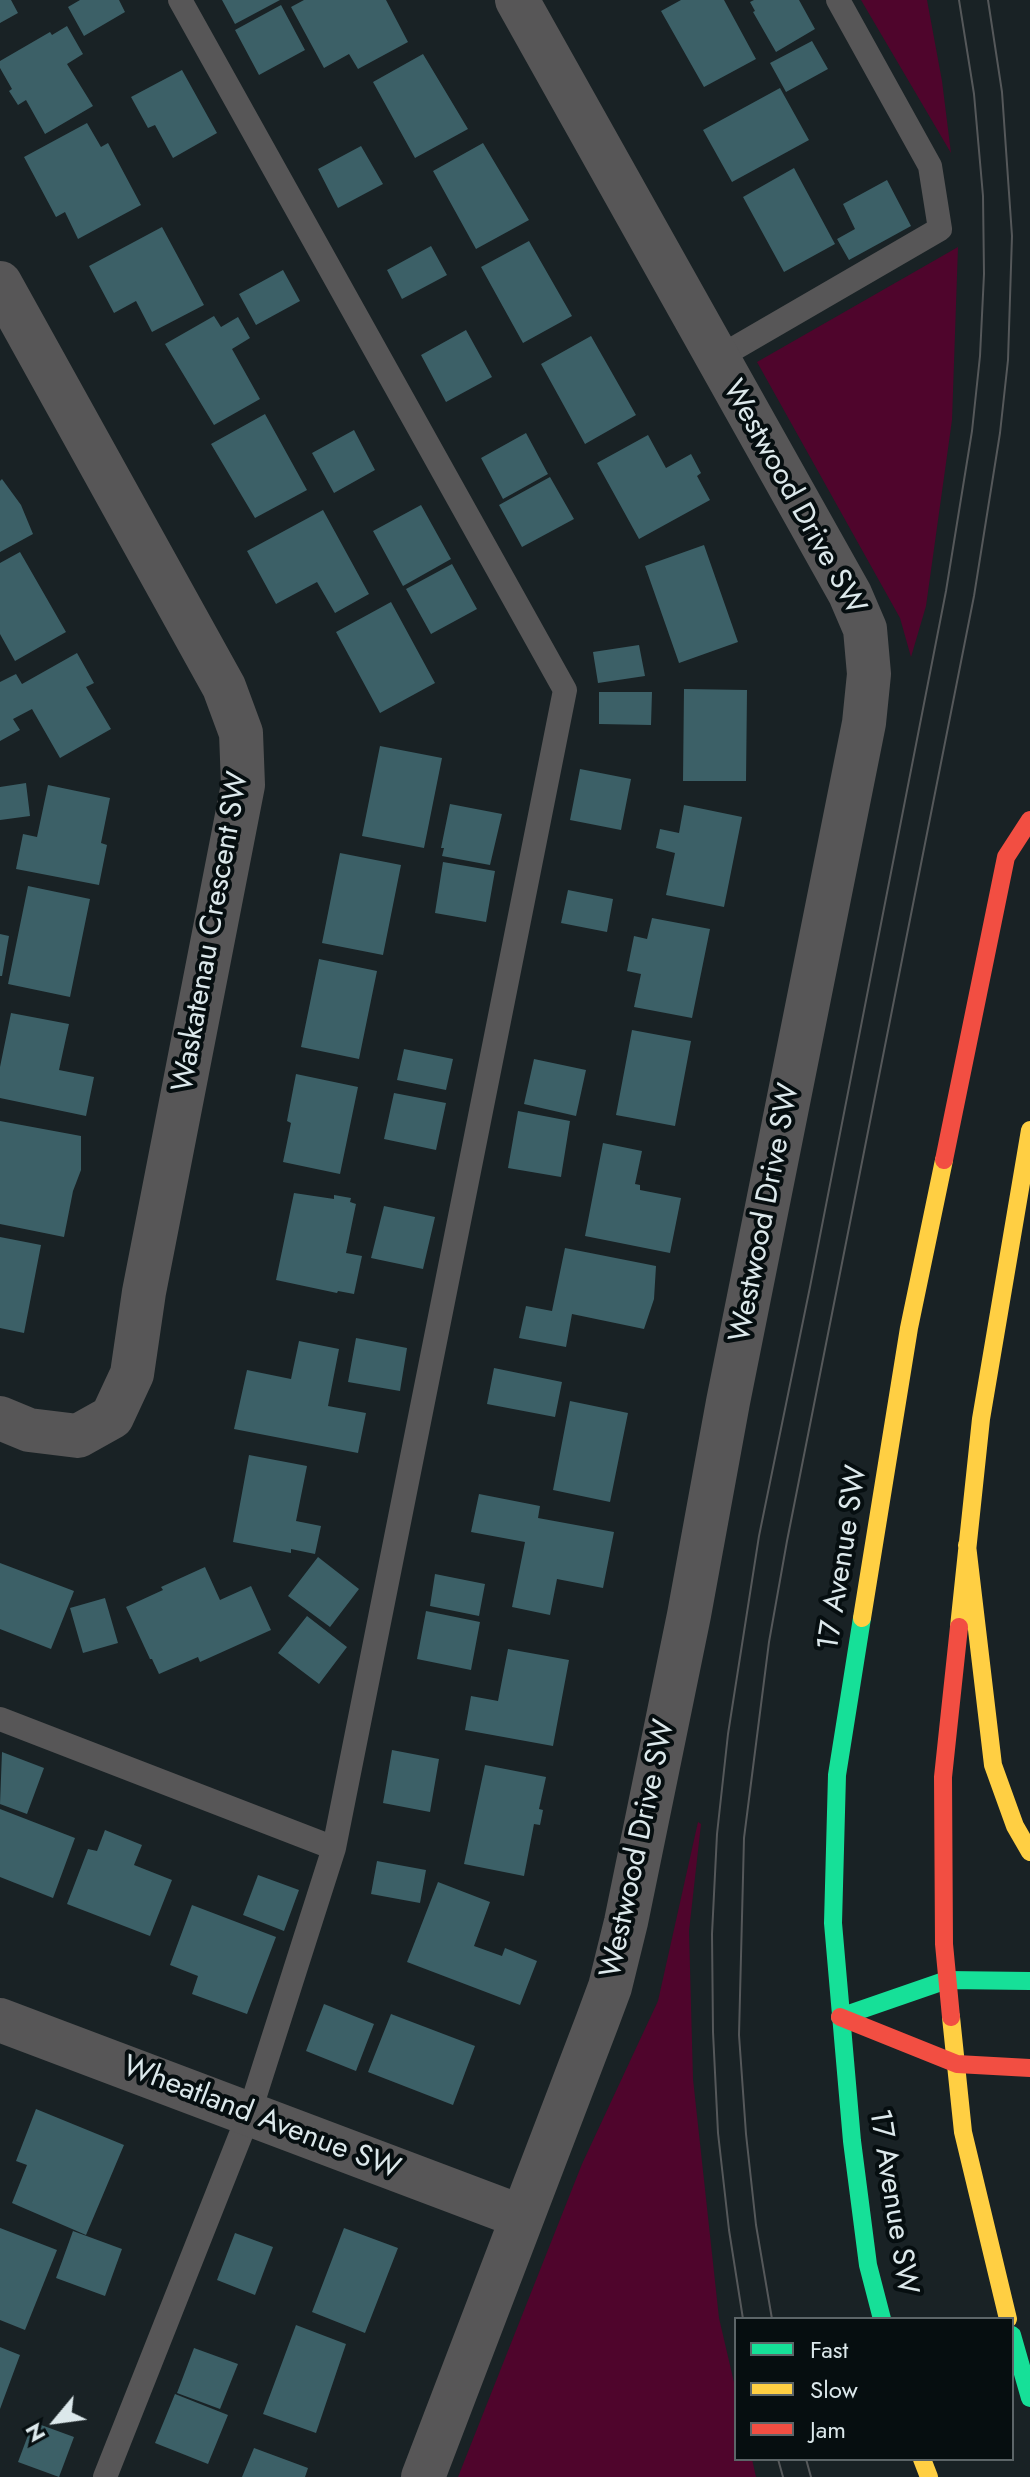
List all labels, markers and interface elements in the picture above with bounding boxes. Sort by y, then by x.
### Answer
street label: Westwood Drive SW [714,374,872,622]
street label: Waskatenau Crescent SW [166,769,258,1095]
street label: Westwood Drive SW [723,1081,809,1345]
street label: 17 Avenue SW [812,1463,876,1653]
street label: Westwood Drive SW [594,1717,684,1981]
street label: Wheatland Avenue SW [117,2049,405,2189]
street label: 17 Avenue SW [860,2107,924,2297]
legend [734,2317,1014,2461]
text: Fast [810,2332,848,2367]
text: Slow [810,2372,858,2407]
north arrow [16,2381,96,2461]
text: Jam [810,2412,846,2447]
text: N [17,2417,53,2448]

